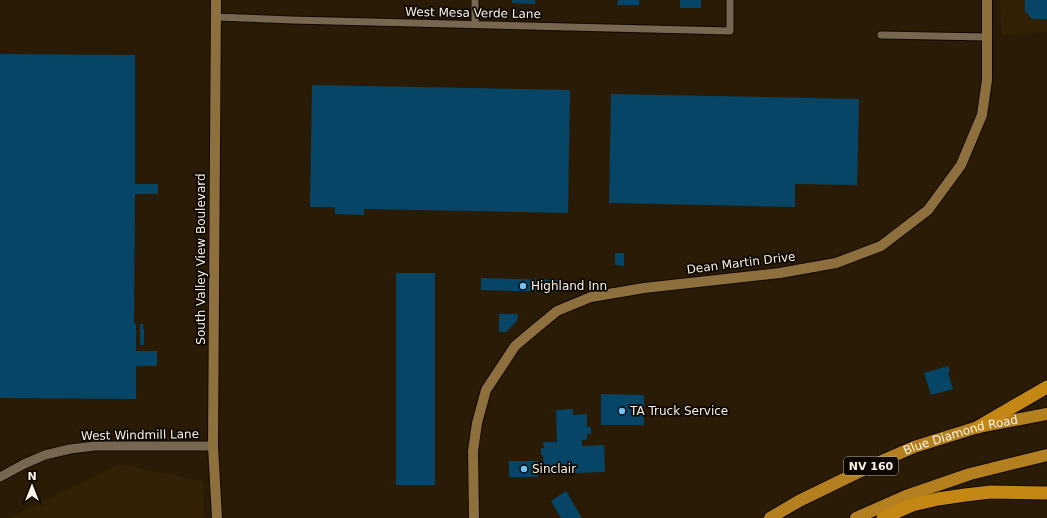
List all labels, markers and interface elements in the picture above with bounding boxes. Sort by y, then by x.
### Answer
street label: West Mesa Verde Lane [405,5,541,21]
street label: South Valley View Boulevard [194,173,208,345]
street label: Dean Martin Drive [686,249,796,277]
place label: Highland Inn [531,279,607,293]
marker: Highland Inn [518,281,528,291]
place label: TA Truck Service [629,404,728,418]
marker: TA Truck Service [617,406,627,416]
street label: Blue Diamond Road [901,413,1019,458]
street label: West Windmill Lane [81,427,199,443]
road number: NV 160 [844,457,898,475]
place label: Sinclair [532,462,576,476]
marker: Sinclair [519,464,529,474]
north arrow [12,466,52,506]
text: N [27,470,37,483]

